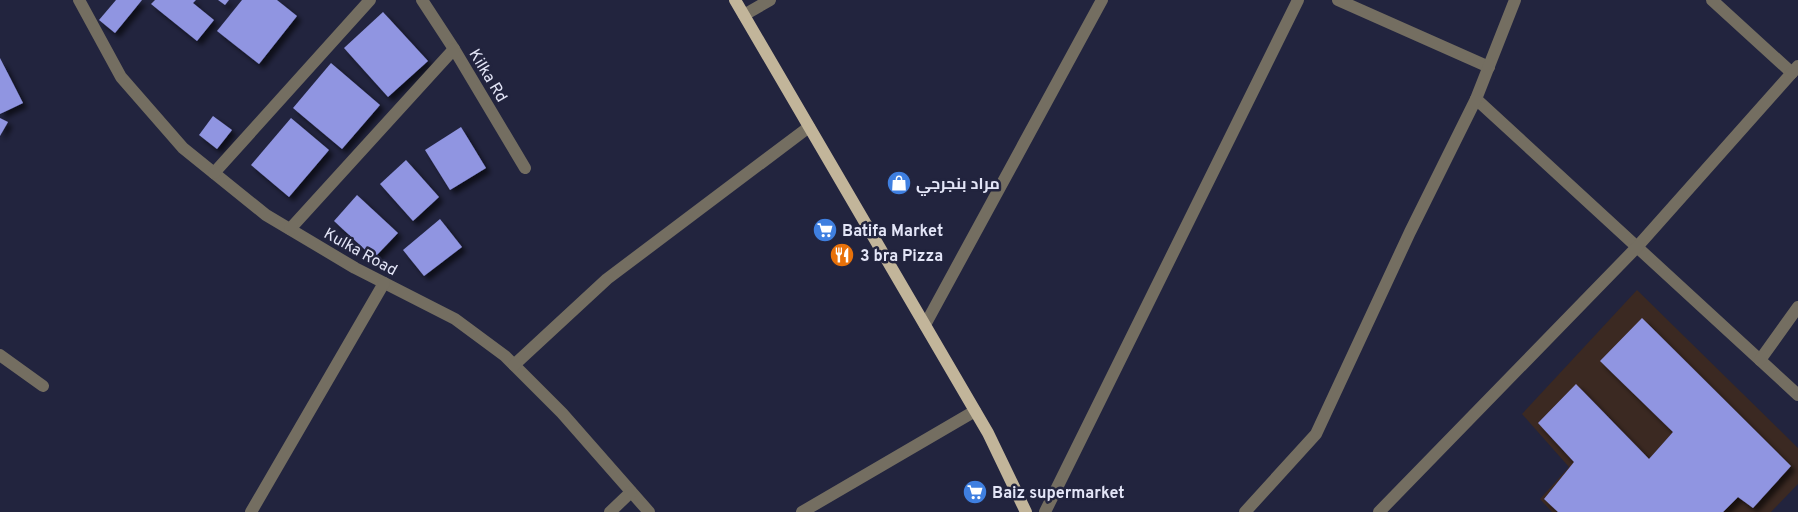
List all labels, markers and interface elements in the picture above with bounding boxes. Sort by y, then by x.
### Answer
street label: Kilka Rd [464,46,511,106]
shop icon: مراد بنجرجي [886,170,912,196]
place label: مراد بنجرجي [916,175,1000,196]
supermarket icon: Batifa Market [812,217,838,243]
place label: Batifa Market [842,222,943,242]
street label: Kulka Road [320,224,400,281]
restaurant icon: 3 bra Pizza [829,242,855,268]
place label: 3 bra Pizza [860,247,943,267]
supermarket icon: Baiz supermarket [962,479,988,505]
place label: Baiz supermarket [992,484,1125,504]

